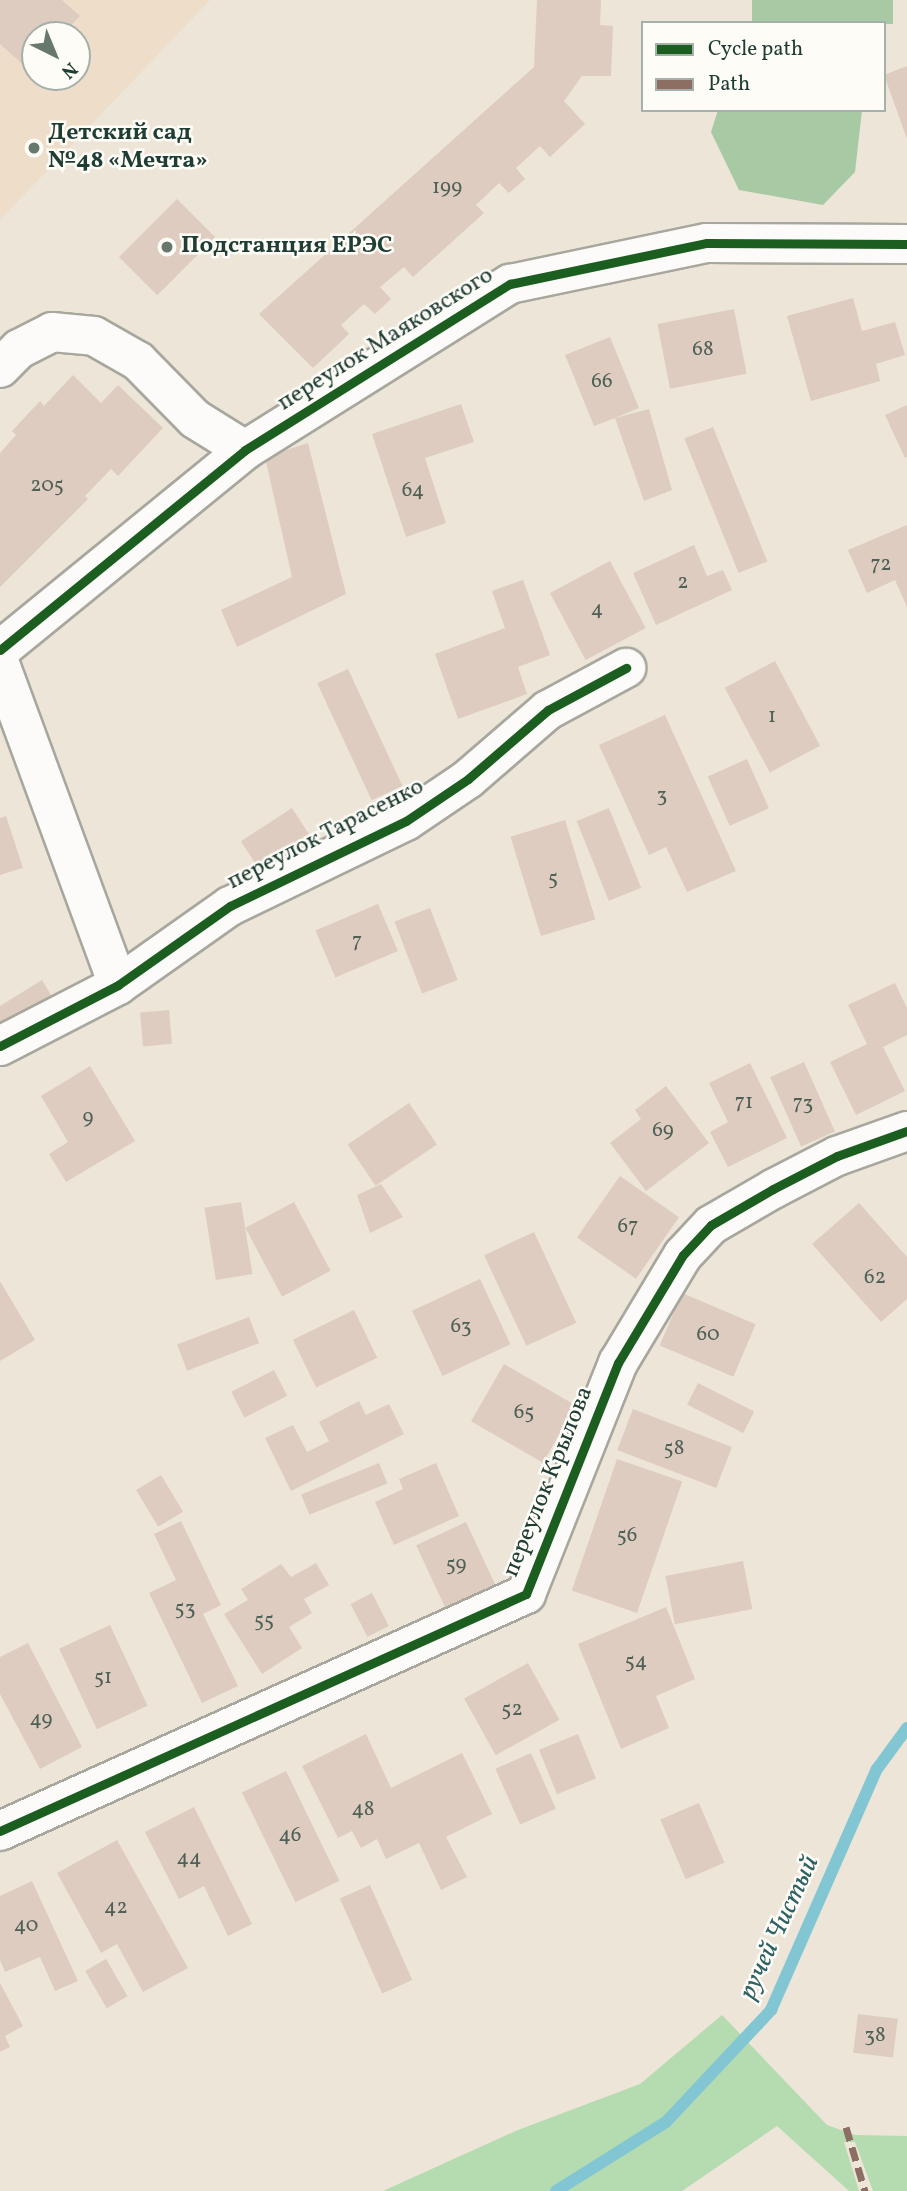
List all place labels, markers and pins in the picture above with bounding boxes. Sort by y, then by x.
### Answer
place label: Детский сад №48 «Мечта» [48,120,208,176]
marker: Детский сад №48 «Мечта» [26,140,42,156]
place label: Подстанция ЕРЭС [181,233,393,261]
marker: Подстанция ЕРЭС [159,239,175,255]

